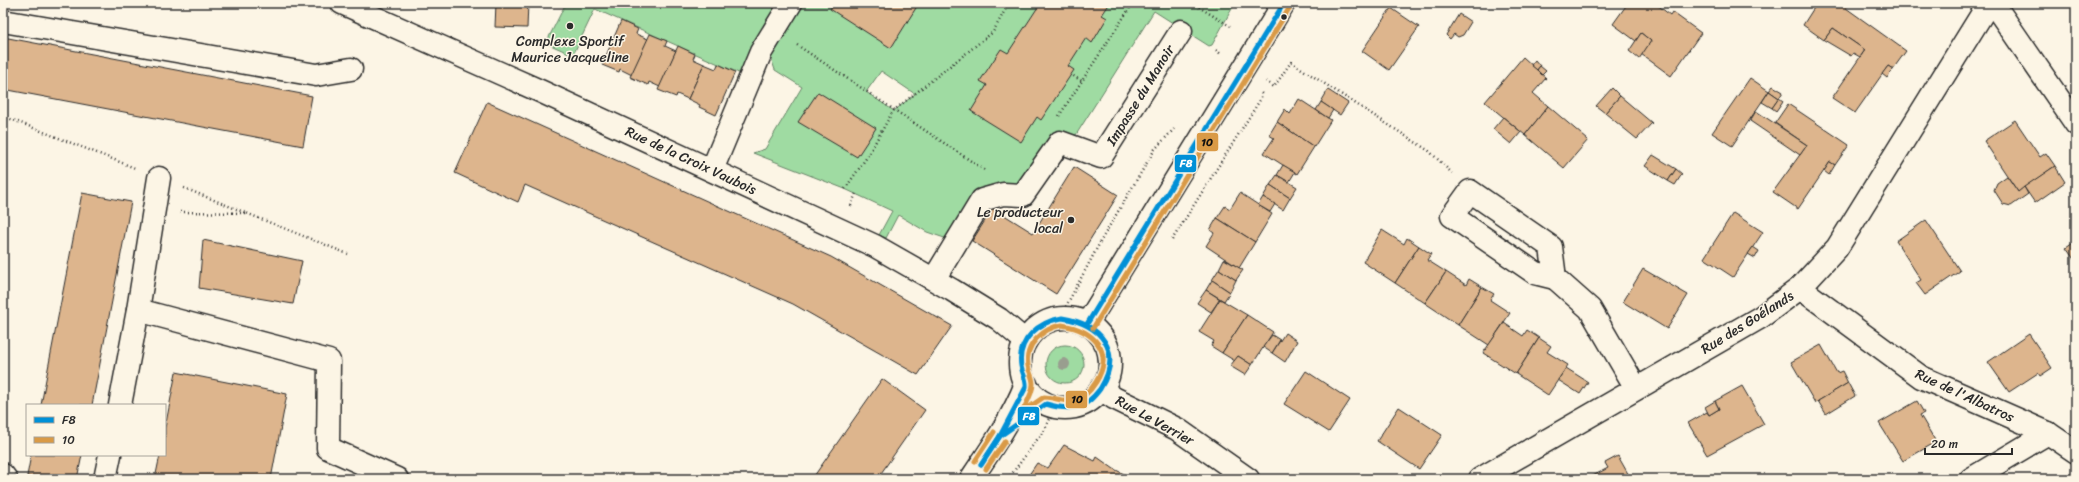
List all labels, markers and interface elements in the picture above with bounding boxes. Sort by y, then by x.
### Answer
unlabelled marker [1279,12,1289,22]
marker: Complexe Sportif Maurice Jacqueline [565,21,575,31]
place label: Complexe Sportif Maurice Jacqueline [511,29,629,70]
street label: Impasse du Manoir [1099,39,1182,152]
street label: Rue de la Croix Vaubois [621,119,761,202]
line badge: 10 [1196,132,1219,152]
text: 10 [1201,133,1213,152]
line badge: F8 [1174,154,1197,173]
text: F8 [1179,154,1193,173]
place label: Le producteur local [977,200,1064,241]
marker: Le producteur local [1066,215,1076,225]
street label: Rue des Goélands [1696,284,1799,361]
street label: Rue de l'Albatros [1911,361,2019,430]
street label: Rue Le Verrier [1111,388,1200,453]
line badge: 10 [1065,390,1088,409]
text: 10 [1071,390,1083,409]
legend [26,404,166,456]
line badge: F8 [1017,406,1040,426]
text: F8 [1022,407,1036,426]
text: F8 [62,409,76,431]
text: 10 [62,429,75,451]
scale bar [1925,430,2012,456]
text: 20 m [1931,433,1958,455]

